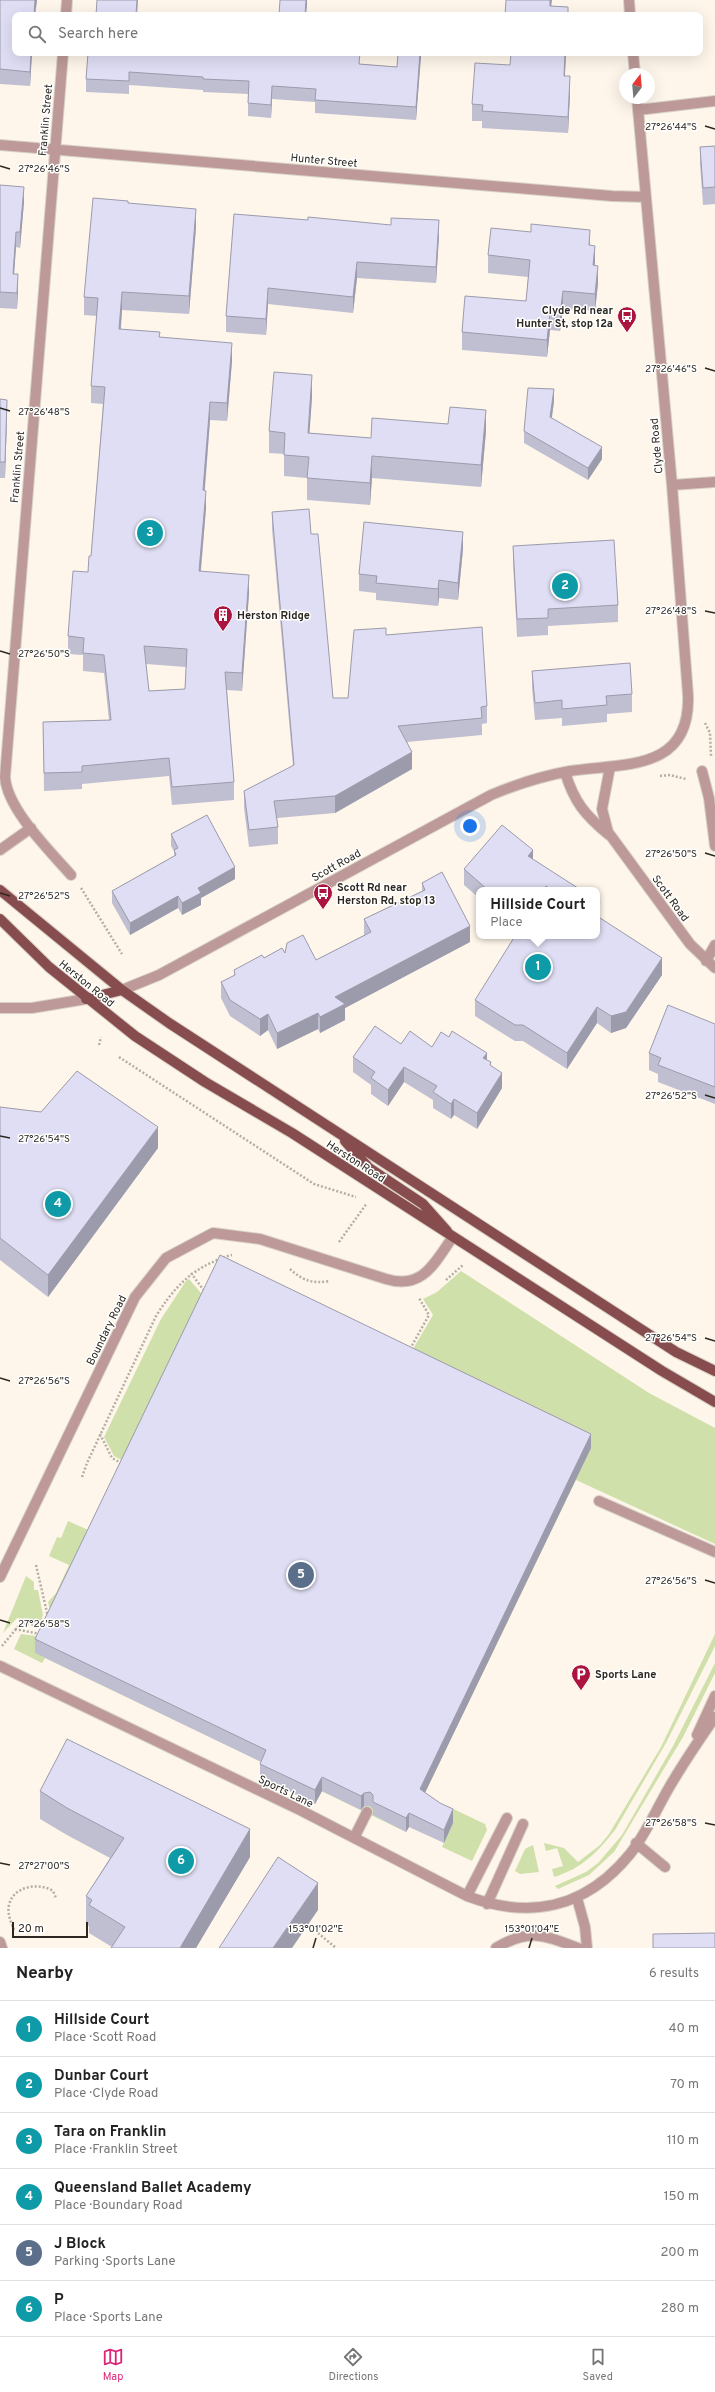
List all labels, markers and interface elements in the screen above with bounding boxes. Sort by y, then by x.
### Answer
search box [12,12,703,56]
icon: search [26,23,48,45]
text: Search here [58,25,138,44]
north arrow [619,68,655,104]
street label: Franklin Street [36,84,56,157]
text: 27°26'44"S [645,121,697,134]
street label: Hunter Street [290,151,358,171]
text: 27°26'46"S [18,163,70,176]
place label: Clyde Rd near Hunter St, stop 12a [516,304,613,331]
bus stop icon: Clyde Rd near Hunter St, stop 12a [616,305,638,333]
text: 27°26'46"S [645,363,697,376]
text: 27°26'48"S [18,406,70,419]
street label: Clyde Road [648,417,666,474]
street label: Franklin Street [8,431,28,504]
pin: 3 [137,518,163,548]
pin: 2 [552,571,578,601]
building icon: Herston Ridge [212,604,234,632]
text: 27°26'48"S [645,605,697,618]
place label: Herston Ridge [237,609,310,623]
text: 27°26'50"S [18,648,70,661]
your location [460,816,480,836]
street label: Scott Road [309,847,364,885]
text: 27°26'50"S [645,848,697,861]
street label: Scott Road [649,873,692,925]
place label: Scott Rd near Herston Rd, stop 13 [337,881,435,908]
bus stop icon: Scott Rd near Herston Rd, stop 13 [312,882,334,910]
popup [476,887,600,939]
text: 27°26'52"S [18,890,70,903]
text: Hillside Court [490,896,586,915]
text: Place [490,915,523,931]
pin: 1 [525,952,551,982]
street label: Herston Road [56,957,117,1010]
text: 27°26'52"S [645,1090,697,1103]
text: 27°26'54"S [18,1133,70,1146]
street label: Herston Road [323,1138,388,1186]
pin: 4 [45,1189,71,1219]
street label: Boundary Road [84,1293,130,1368]
text: 27°26'54"S [645,1332,697,1345]
text: 27°26'56"S [18,1375,70,1388]
pin: 5 [288,1560,314,1590]
text: 27°26'56"S [645,1575,697,1588]
text: 27°26'58"S [18,1618,70,1631]
parking icon: Sports Lane [570,1663,592,1691]
place label: Sports Lane [595,1668,656,1682]
street label: Sports Lane [256,1773,316,1811]
text: 27°26'58"S [645,1817,697,1830]
pin: 6 [168,1846,194,1876]
text: 27°27'00"S [18,1860,70,1873]
scale bar [12,1920,88,1939]
text: 20 m [18,1922,44,1936]
text: 153°01'02"E [289,1923,343,1936]
text: 153°01'04"E [505,1923,560,1936]
text: Nearby [16,1963,73,1985]
text: 6 results [649,1966,699,1982]
text: Hillside Court [54,2011,149,2030]
text: 1 [26,2021,32,2037]
text: 40 m [669,2021,699,2037]
text: Place · Scott Road [54,2030,156,2046]
text: Dunbar Court [54,2067,149,2086]
text: 2 [25,2077,33,2093]
text: 70 m [670,2077,699,2093]
text: Place · Clyde Road [54,2086,158,2102]
text: Tara on Franklin [54,2123,166,2142]
text: 3 [25,2133,33,2149]
text: 110 m [667,2133,699,2149]
text: Place · Franklin Street [54,2142,178,2158]
text: Queensland Ballet Academy [54,2179,252,2198]
text: 4 [25,2189,33,2205]
text: 150 m [664,2189,699,2205]
text: Place · Boundary Road [54,2198,183,2214]
text: J Block [54,2235,106,2254]
text: 5 [25,2245,33,2261]
text: 200 m [660,2245,699,2261]
text: Parking · Sports Lane [54,2254,176,2270]
text: P [54,2291,64,2310]
text: 6 [25,2301,33,2317]
text: 280 m [661,2301,699,2317]
text: Place · Sports Lane [54,2310,163,2326]
tab: Map [102,2346,124,2384]
tab: Directions [328,2346,378,2384]
tab: Saved [583,2346,613,2384]

